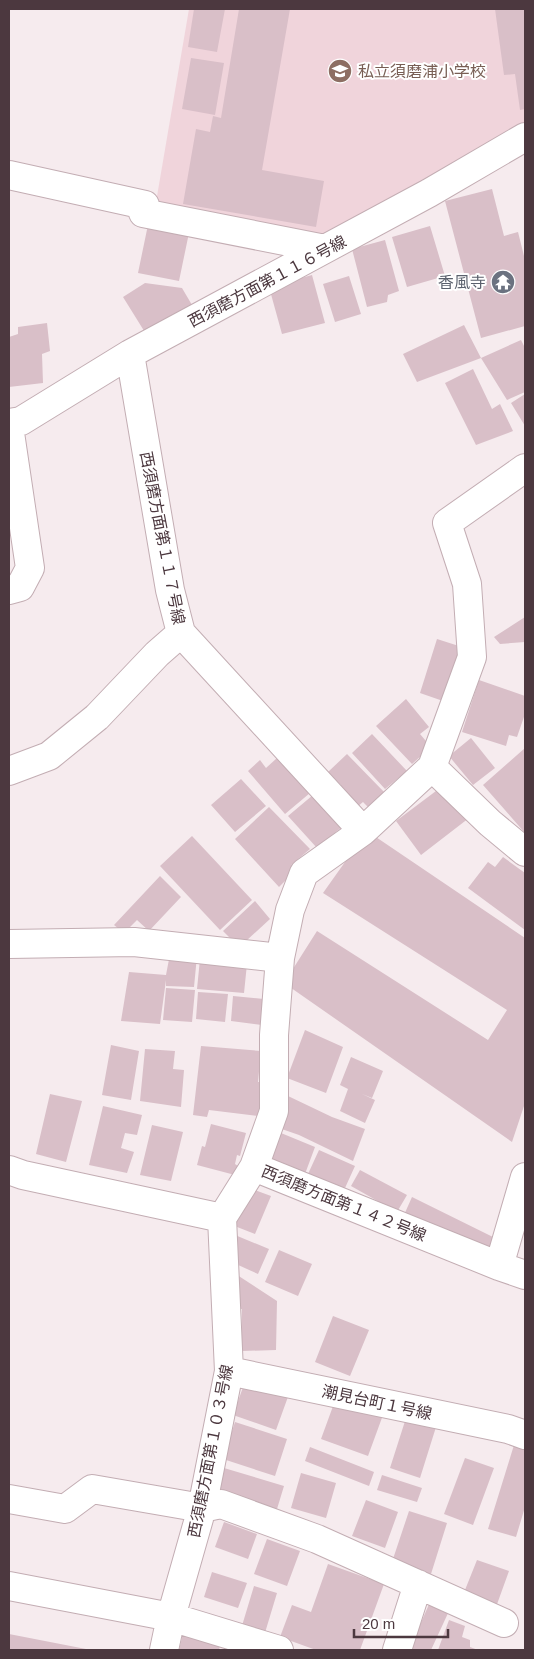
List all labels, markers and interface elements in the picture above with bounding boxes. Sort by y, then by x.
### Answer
school or university icon: 私立須磨浦小学校 [327,58,353,84]
place label: 私立須磨浦小学校 [358,63,486,80]
street label: 西須磨方面第１１６号線 [186,233,349,330]
temple icon: 香風寺 [490,269,516,295]
place label: 香風寺 [438,274,486,291]
street label: 西須磨方面第１１７号線 [137,450,188,626]
street label: 西須磨方面第１４２号線 [259,1163,429,1244]
street label: 西須磨方面第１０３号線 [185,1363,236,1539]
street label: 潮見台町１号線 [320,1383,433,1422]
scale bar [354,1606,448,1638]
text: 20 m [362,1615,395,1632]

